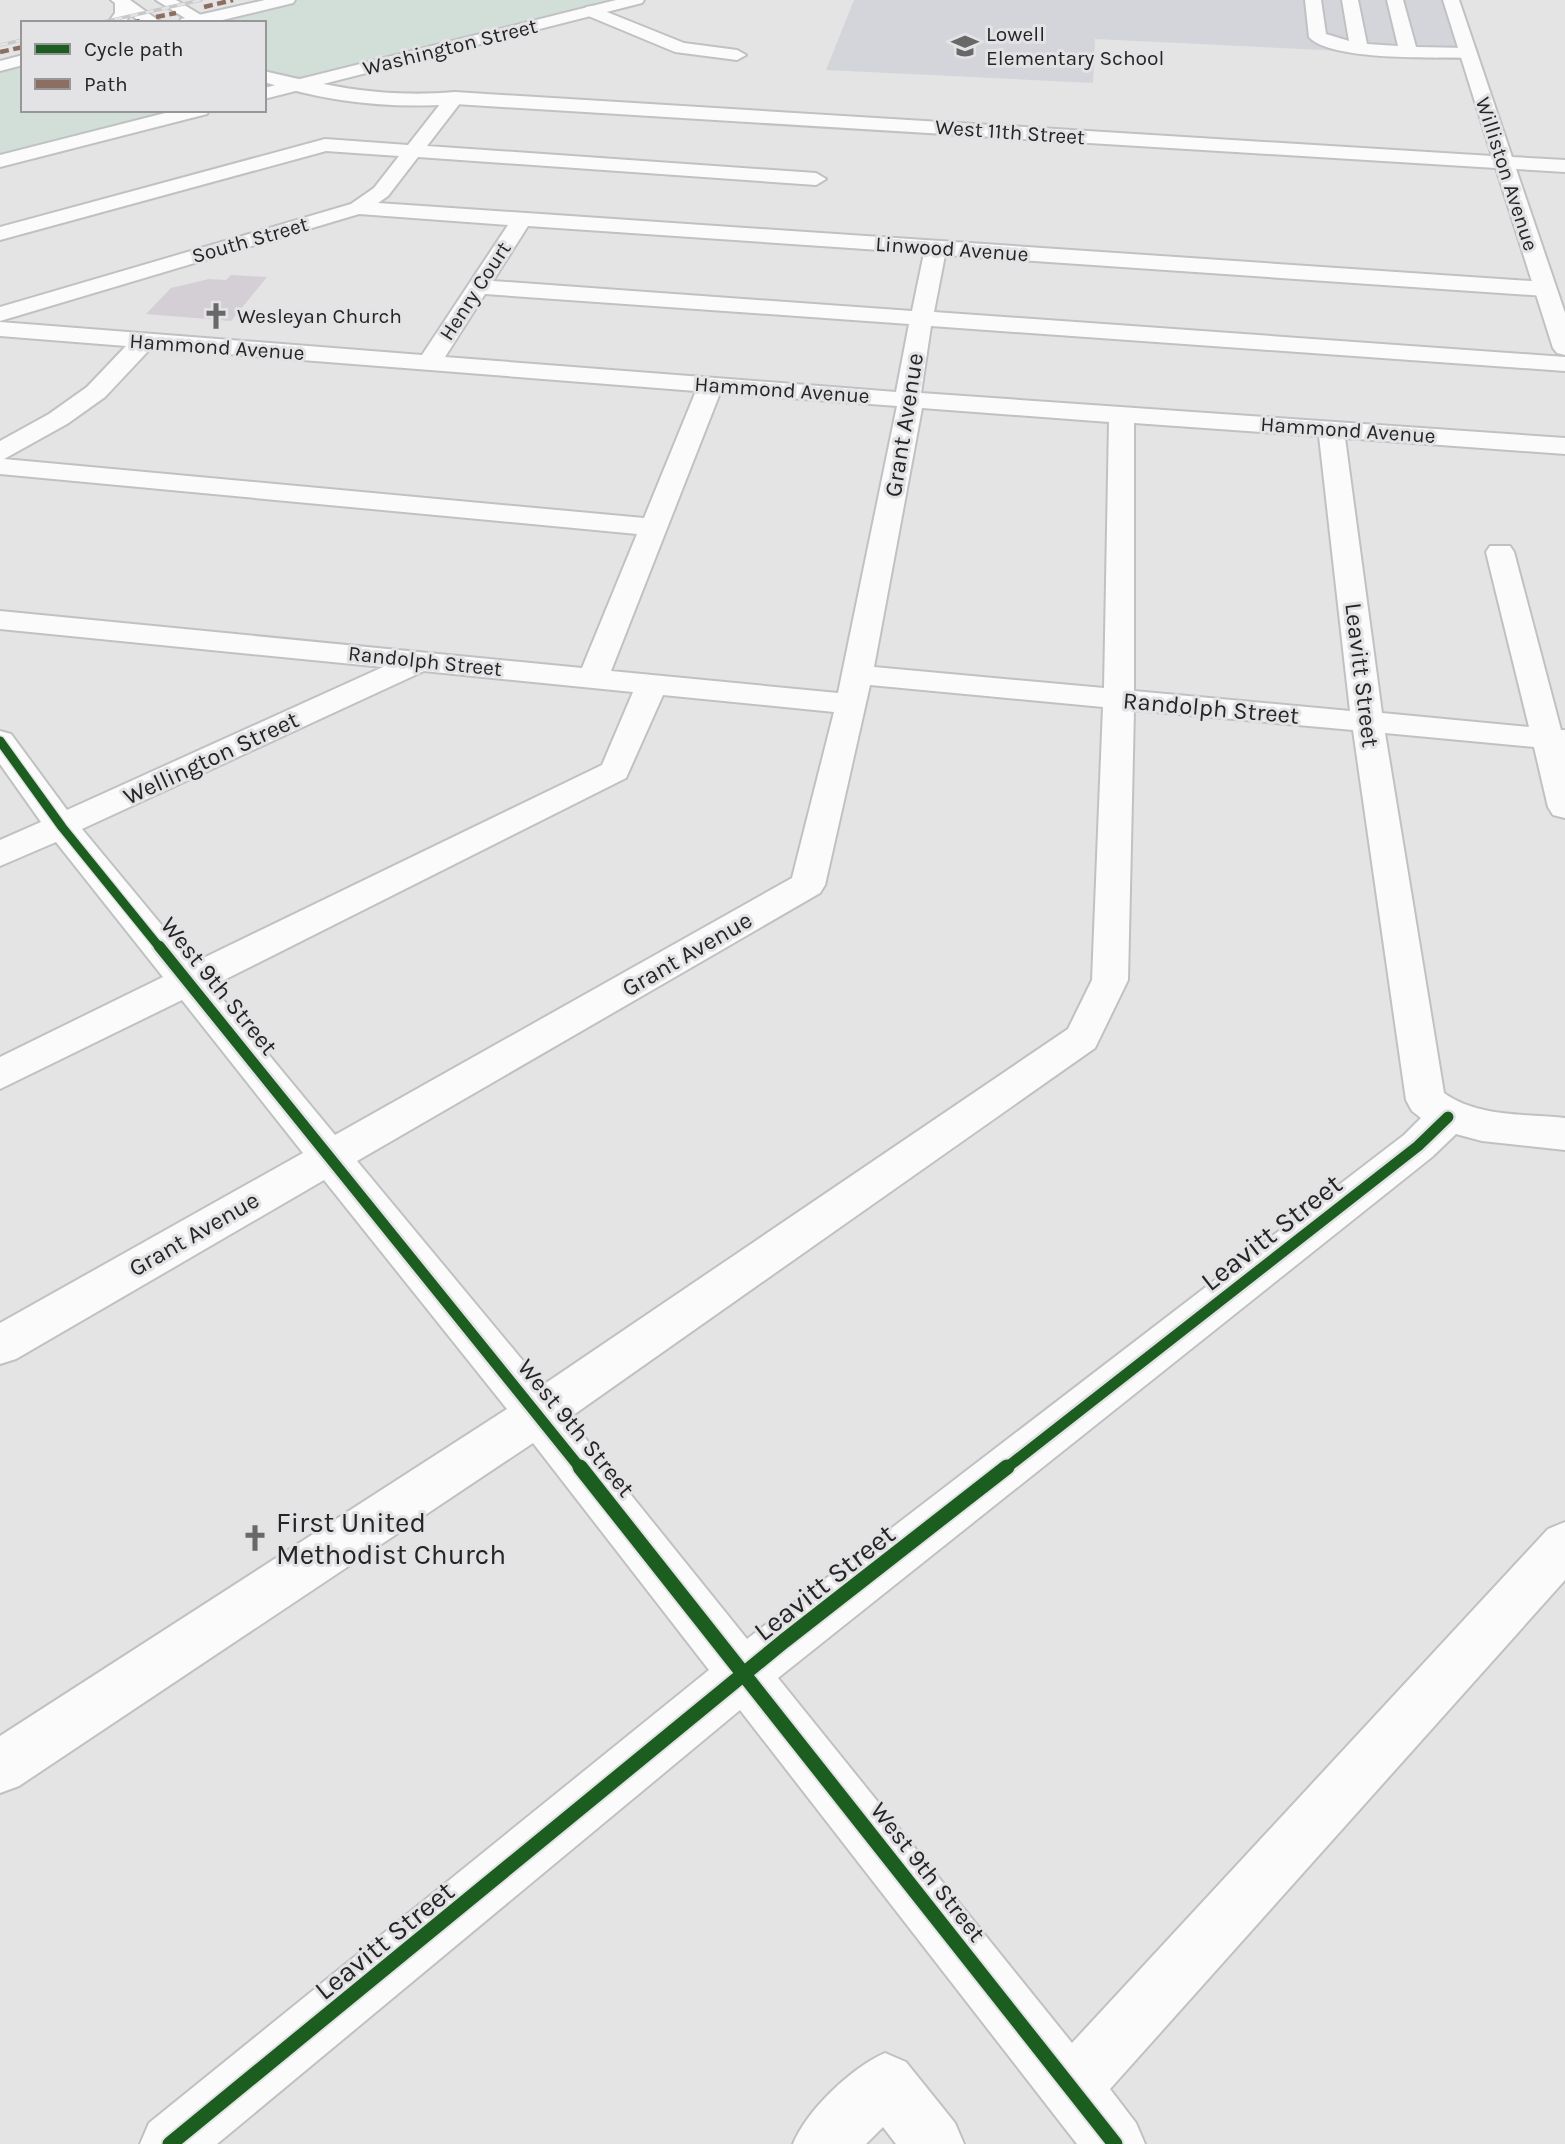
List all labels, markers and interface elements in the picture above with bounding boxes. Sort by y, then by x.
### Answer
street label: Washington Street [360,14,540,80]
legend [21,21,266,112]
place label: Lowell Elementary School [986,22,1164,70]
school or university icon: Lowell Elementary School [950,31,980,61]
text: Cycle path [84,37,184,61]
text: Path [84,72,128,96]
street label: Williston Avenue [1471,94,1543,254]
street label: West 11th Street [934,115,1086,149]
street label: South Street [189,212,311,268]
street label: Linwood Avenue [875,232,1029,266]
street label: Henry Court [434,237,516,345]
church icon: Wesleyan Church [201,301,231,331]
place label: Wesleyan Church [237,304,402,328]
street label: Hammond Avenue [129,329,305,365]
street label: Grant Avenue [879,351,929,499]
street label: Hammond Avenue [694,372,870,408]
street label: Hammond Avenue [1260,412,1436,448]
street label: Leavitt Street [1339,601,1385,749]
street label: Randolph Street [347,641,503,681]
street label: Randolph Street [1122,686,1300,730]
street label: Wellington Street [119,705,303,811]
street label: Grant Avenue [617,905,757,1003]
street label: West 9th Street [155,911,283,1061]
street label: Leavitt Street [1194,1167,1348,1298]
street label: Grant Avenue [124,1185,264,1283]
street label: West 9th Street [512,1353,640,1503]
place label: First United Methodist Church [276,1506,506,1571]
street label: Leavitt Street [747,1517,901,1648]
church icon: First United Methodist Church [240,1523,270,1553]
street label: West 9th Street [865,1797,991,1947]
street label: Leavitt Street [308,1874,461,2007]

